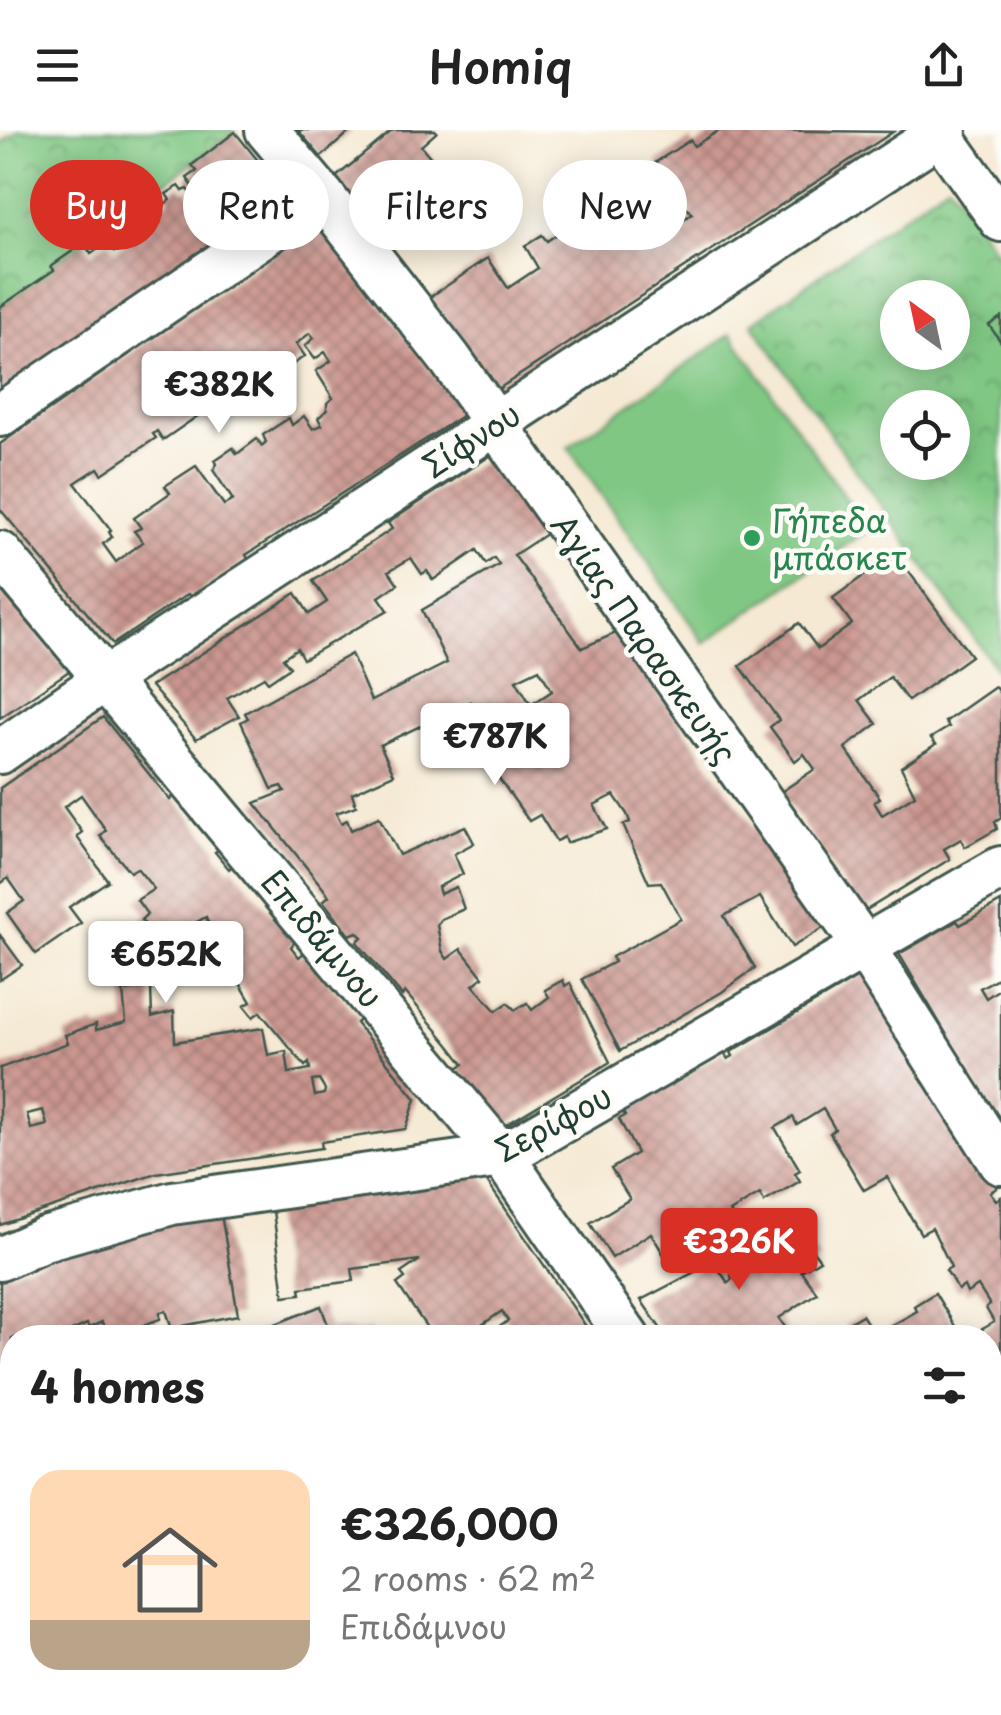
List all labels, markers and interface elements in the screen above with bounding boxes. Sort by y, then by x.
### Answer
text: Homiq [429,31,572,99]
icon: menu [30,38,85,93]
icon: share [916,38,971,93]
chip: Buy [30,160,163,250]
chip: Rent [183,160,329,250]
chip: Filters [349,160,523,250]
chip: New [543,160,687,250]
north arrow [880,280,970,370]
map controls [880,280,970,480]
pin: €382K [149,351,289,436]
text: €382K [164,359,274,407]
street label: Σίφνου [413,389,529,489]
button: locate [880,390,970,480]
place label: Γήπεδα μπάσκετ [772,496,908,581]
street label: Αγίας Παρασκευής [540,503,750,773]
marker: Γήπεδα μπάσκετ [741,527,763,549]
pin: €787K [425,703,565,788]
text: €787K [443,711,547,759]
street label: Επιδάμνου [251,859,395,1017]
pin: €652K [96,921,236,1006]
text: €652K [110,929,222,977]
street label: Σερίφου [486,1071,620,1173]
pin: €326K [669,1208,809,1293]
text: €326K [683,1216,795,1264]
text: 4 homes [30,1354,205,1417]
icon: filters [917,1358,972,1413]
text: €326,000 [340,1491,559,1554]
icon: home [110,1510,230,1630]
text: 2 rooms · 62 m² [340,1554,596,1602]
text: Επιδάμνου [340,1602,507,1650]

